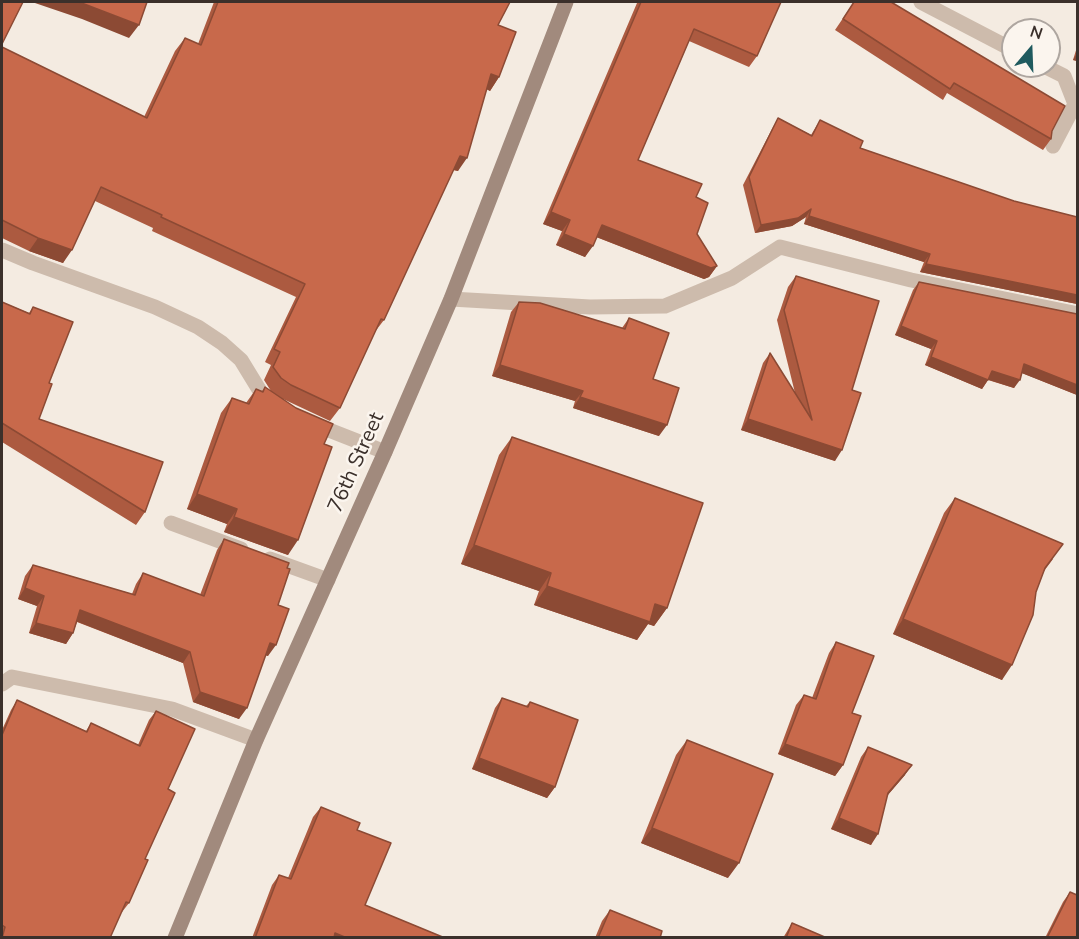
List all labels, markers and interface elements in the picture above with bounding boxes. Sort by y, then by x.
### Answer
north arrow [1001,18,1061,78]
text: N [1027,21,1045,45]
street label: 76th Street [324,409,390,517]

